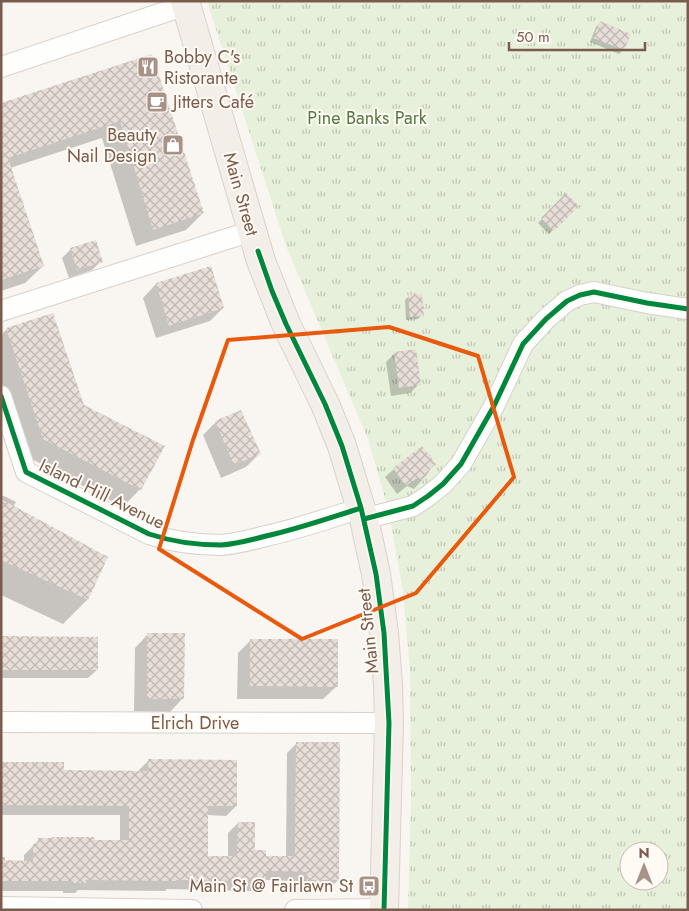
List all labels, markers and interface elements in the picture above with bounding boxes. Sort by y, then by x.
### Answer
scale bar [509,20,645,52]
text: 50 m [516,26,550,48]
place label: Bobby C's Ristorante [164,44,240,91]
restaurant icon: Bobby C's Ristorante [136,55,160,79]
place label: Jitters Café [171,89,254,115]
cafe icon: Jitters Café [145,90,169,114]
park label: Pine Banks Park [307,105,427,131]
place label: Beauty Nail Design [67,122,157,169]
shop icon: Beauty Nail Design [161,133,185,157]
street label: Main Street [217,149,265,239]
street label: Island Hill Avenue [35,452,169,536]
street label: Main Street [351,586,385,675]
street label: Elrich Drive [151,710,239,736]
north arrow [619,841,669,891]
text: N [638,843,650,863]
place label: Main St @ Fairlawn St [189,873,354,899]
bus stop icon: Main St @ Fairlawn St [357,874,381,898]

